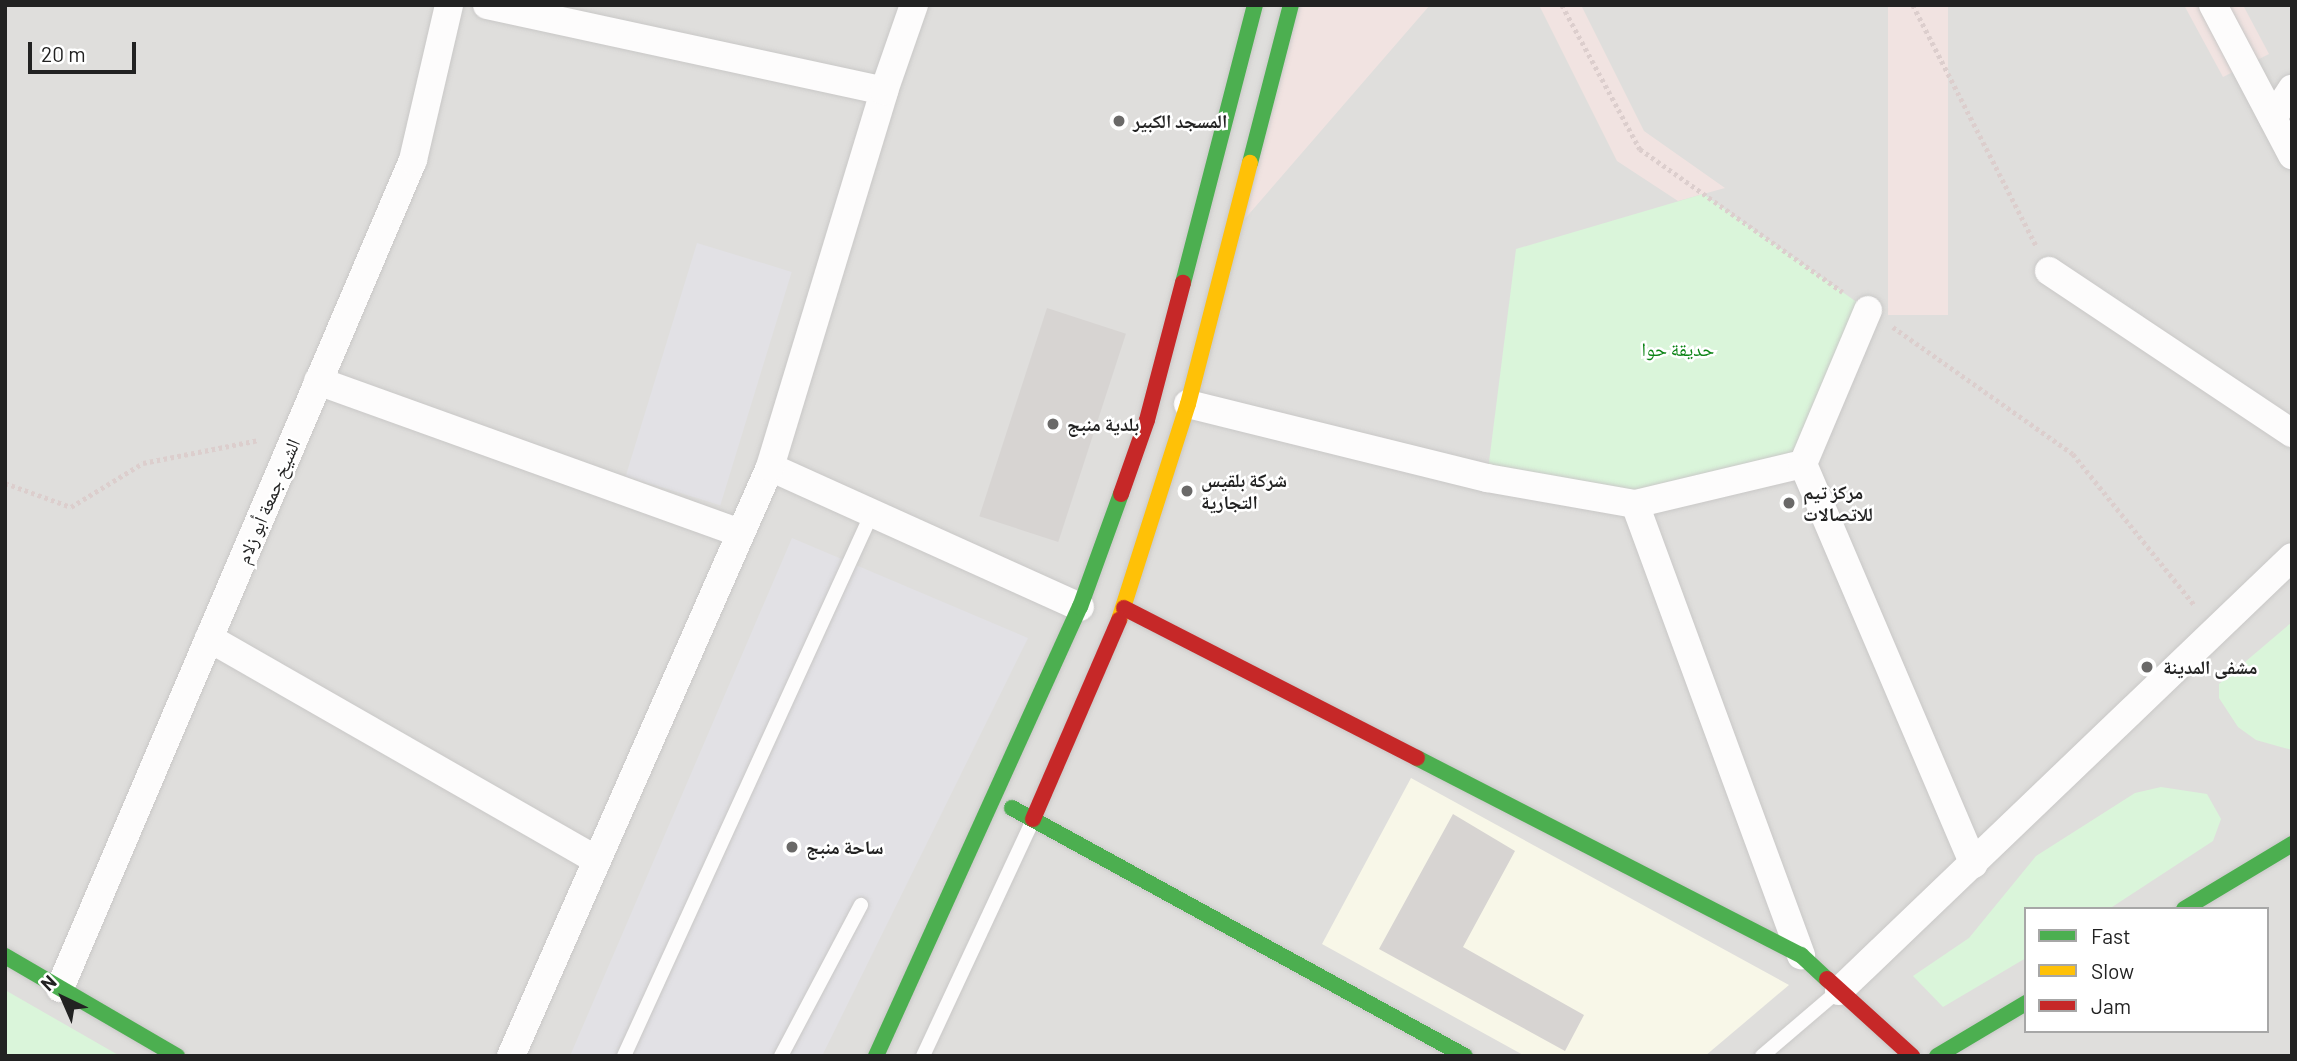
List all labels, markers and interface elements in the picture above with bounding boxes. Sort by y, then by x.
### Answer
scale bar [32,28,140,72]
text: 20 m [41,41,86,66]
place label: المسجد الكبير [1133,110,1227,132]
marker: المسجد الكبير [1111,113,1127,129]
park label: حديقة حوا [1642,338,1714,360]
place label: بلدية منبج [1067,413,1139,435]
marker: بلدية منبج [1045,416,1061,432]
street label: الشيخ جمعة أبو زلام [231,435,305,567]
place label: شركة بلقيس التجارية [1201,469,1287,513]
place label: مركز تيم للاتصالات [1803,481,1873,525]
marker: شركة بلقيس التجارية [1179,483,1195,499]
marker: مركز تيم للاتصالات [1781,495,1797,511]
place label: مشفى المدينة [2163,656,2257,678]
marker: مشفى المدينة [2137,657,2157,677]
place label: ساحة منبج [806,836,884,858]
marker: ساحة منبج [784,839,800,855]
legend [2024,907,2269,1033]
text: Fast [2091,923,2131,948]
text: Slow [2091,958,2134,983]
north arrow [28,963,98,1033]
text: N [36,970,61,995]
text: Jam [2091,993,2131,1018]

